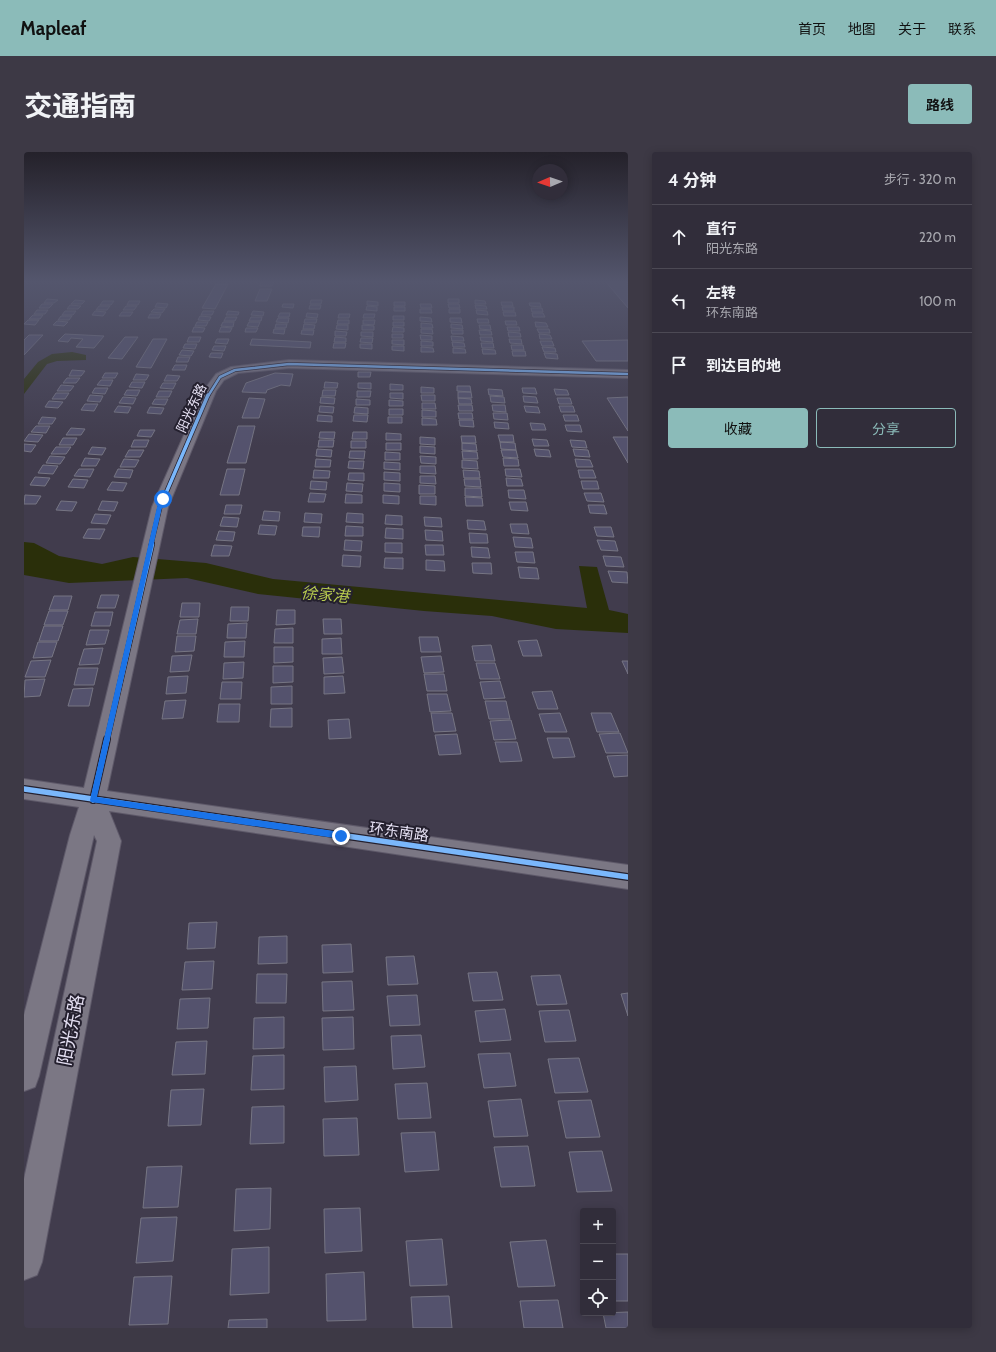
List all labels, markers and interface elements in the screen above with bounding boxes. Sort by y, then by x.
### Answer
text: Mapleaf [20,17,87,40]
text: 首页 [798,20,826,38]
text: 地图 [848,20,876,38]
text: 关于 [898,20,926,38]
text: 联系 [948,20,976,38]
button: 路线 [908,84,972,124]
text: 交通指南 [24,89,136,123]
north arrow [532,164,568,200]
text: 4 分钟 [668,170,716,190]
text: 步行 · 320 m [884,171,956,187]
text: 直行 [706,220,736,238]
icon: ahead [668,226,690,248]
text: 220 m [919,229,956,245]
text: 阳光东路 [706,240,758,256]
text: 左转 [706,284,736,302]
icon: left [668,290,690,312]
text: 100 m [919,293,956,309]
text: 环东南路 [706,304,758,320]
icon: arrive [668,354,690,376]
text: 到达目的地 [706,357,781,375]
street label: 阳光东路 [173,381,209,435]
button: 收藏 [668,408,808,448]
button: 分享 [816,408,956,448]
route start [154,490,172,508]
water label: 徐家港 [300,583,352,606]
street label: 环东南路 [368,819,430,845]
route end [332,827,350,845]
street label: 阳光东路 [53,993,89,1067]
map controls [580,1208,616,1316]
button: + [580,1208,616,1244]
button: − [580,1244,616,1280]
button: locate [580,1280,616,1316]

